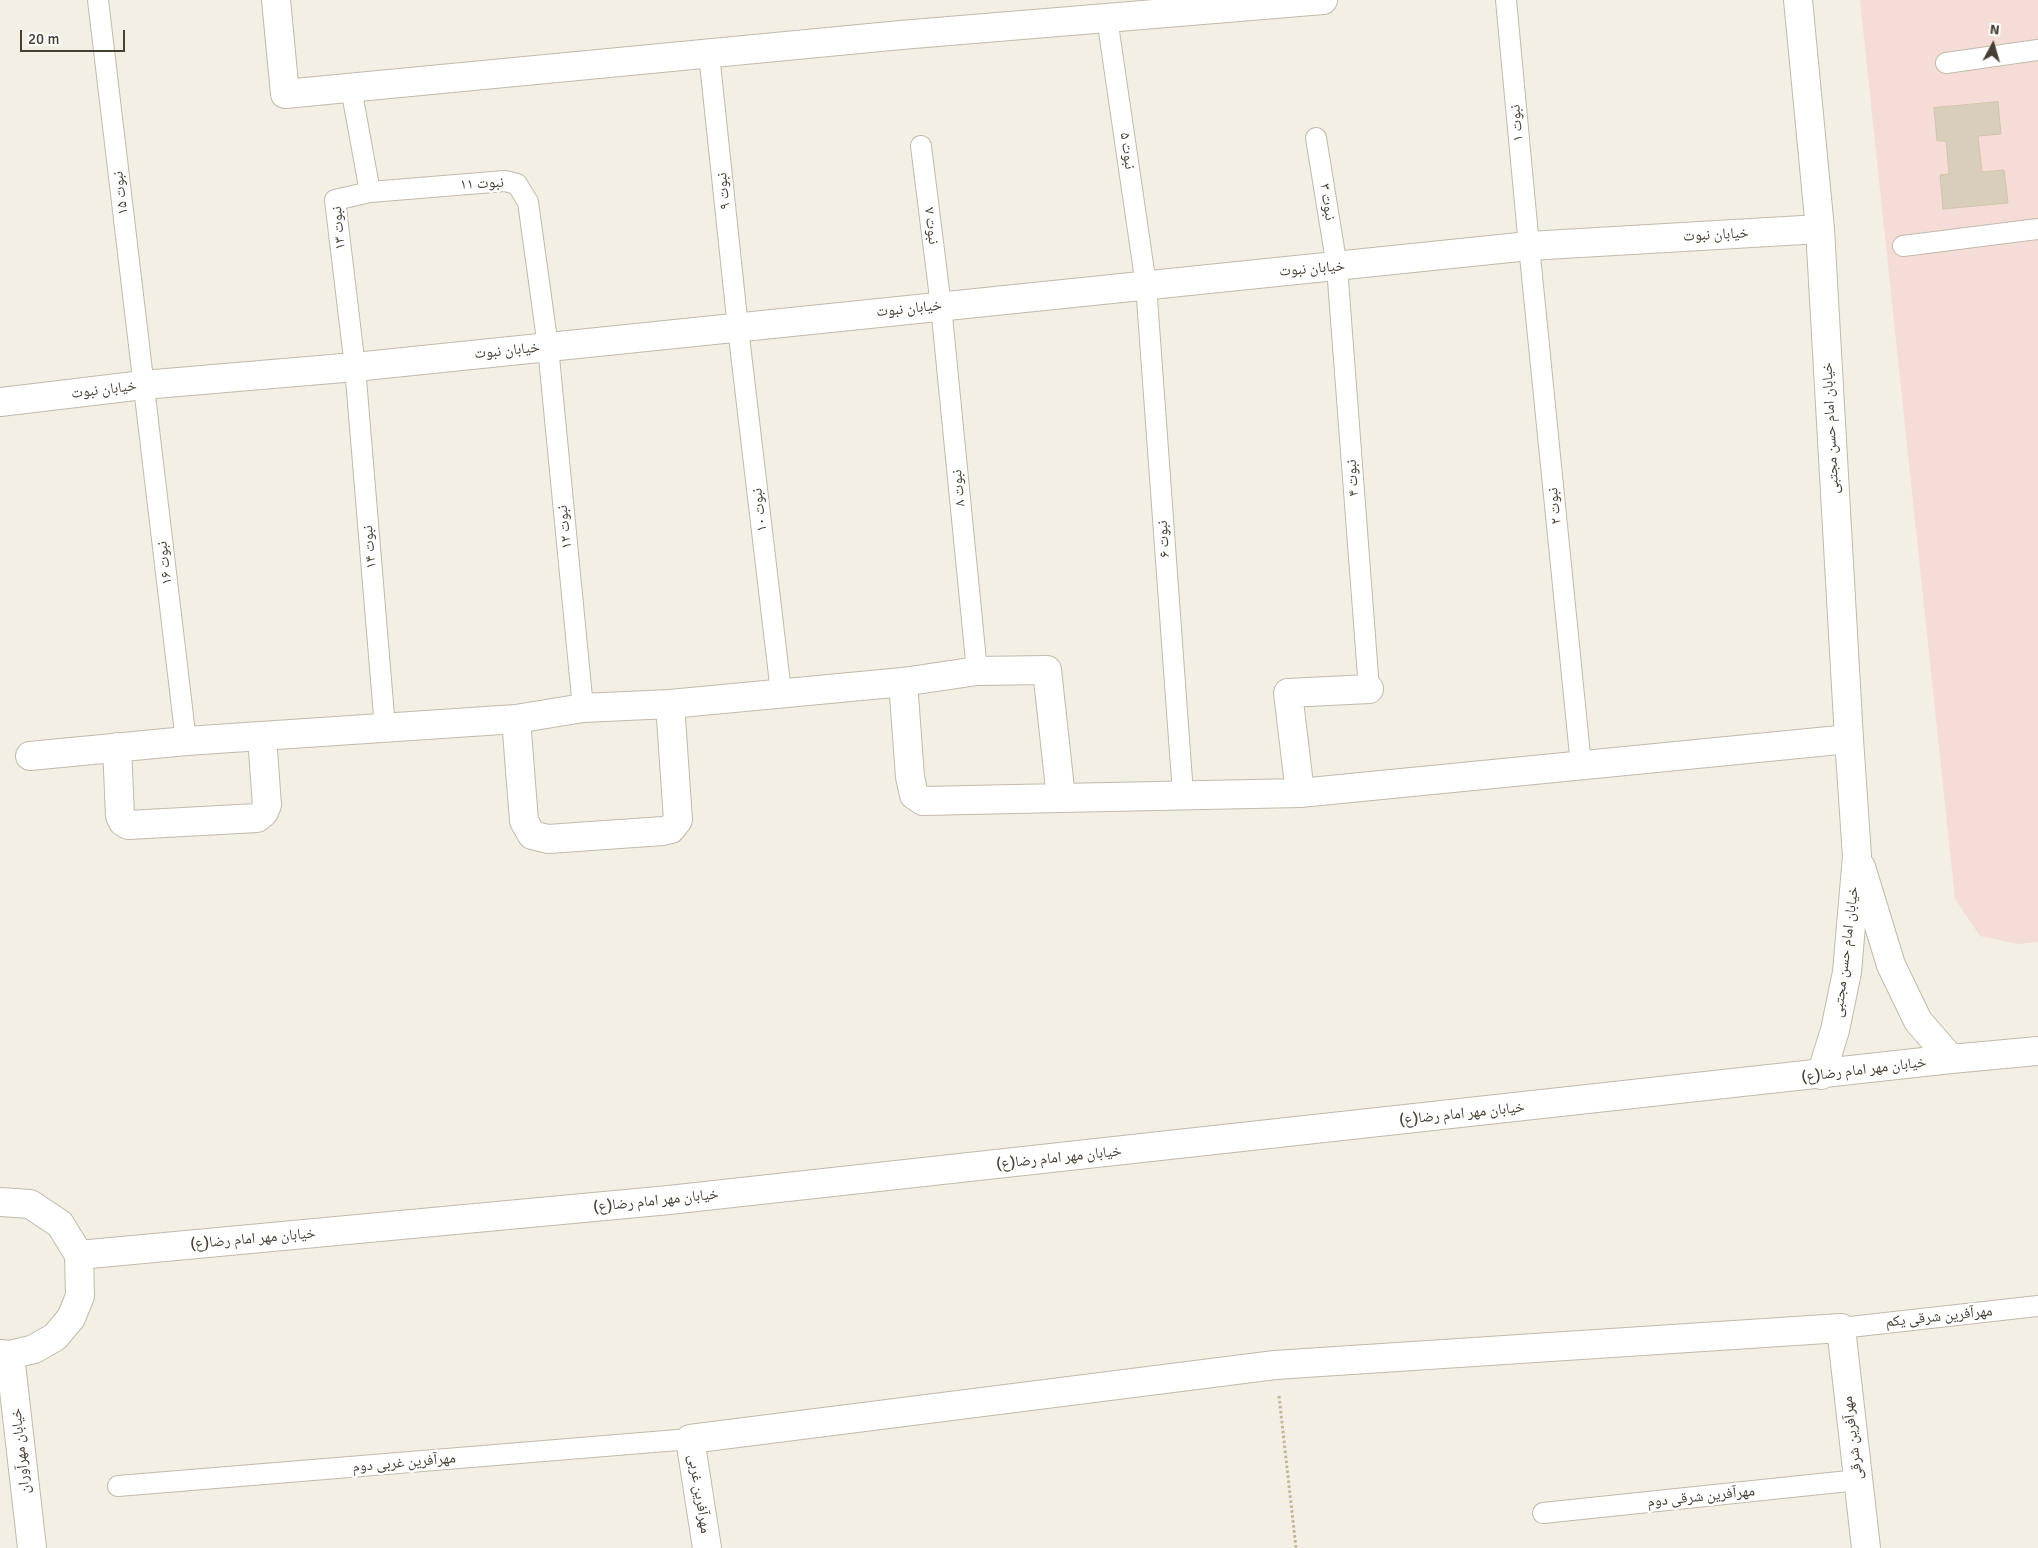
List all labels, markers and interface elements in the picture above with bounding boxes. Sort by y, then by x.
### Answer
scale bar [22,20,128,52]
north arrow [1968,20,2018,70]
text: N [1989,21,2000,39]
text: 20 m [28,30,59,48]
street label: نبوت ۱ [1506,104,1528,142]
street label: نبوت ۵ [1116,131,1138,171]
street label: نبوت ۱۵ [109,170,133,216]
street label: نبوت ۹ [713,172,735,210]
street label: نبوت ۱۱ [460,174,504,194]
street label: نبوت ۳ [1315,182,1339,222]
street label: نبوت ۱۳ [328,205,350,251]
street label: نبوت ۷ [920,206,942,246]
street label: خیابان نبوت [1683,224,1749,246]
street label: خیابان نبوت [1278,257,1346,281]
street label: خیابان نبوت [875,297,943,321]
street label: خیابان نبوت [473,339,541,363]
street label: خیابان امام حسن مجتبی [1819,362,1843,494]
street label: خیابان نبوت [70,377,138,403]
street label: نبوت ۴ [1343,459,1363,497]
street label: نبوت ۸ [948,469,970,507]
street label: نبوت ۱۰ [748,487,772,533]
street label: نبوت ۲ [1544,487,1566,525]
street label: نبوت ۱۲ [554,504,576,550]
street label: نبوت ۶ [1154,520,1174,558]
street label: نبوت ۱۴ [359,524,381,570]
street label: نبوت ۱۶ [153,540,177,586]
street label: خیابان امام حسن مجتبی [1829,885,1863,1019]
street label: خیابان مهر امام رضا(ع) [1800,1053,1928,1087]
street label: خیابان مهر امام رضا(ع) [1398,1098,1526,1130]
street label: خیابان مهر امام رضا(ع) [995,1142,1123,1174]
street label: خیابان مهر امام رضا(ع) [592,1185,720,1217]
street label: خیابان مهر امام رضا(ع) [190,1225,316,1253]
street label: مهرآفرین شرقی یکم [1885,1302,1993,1332]
street label: مهرآفرین شرقی [1839,1395,1867,1481]
street label: خیابان مهرآوران [8,1407,34,1495]
street label: مهرآفرین غربی دوم [352,1450,456,1476]
street label: مهرآفرین غربی [684,1453,714,1535]
street label: مهرآفرین شرقی دوم [1646,1482,1756,1512]

